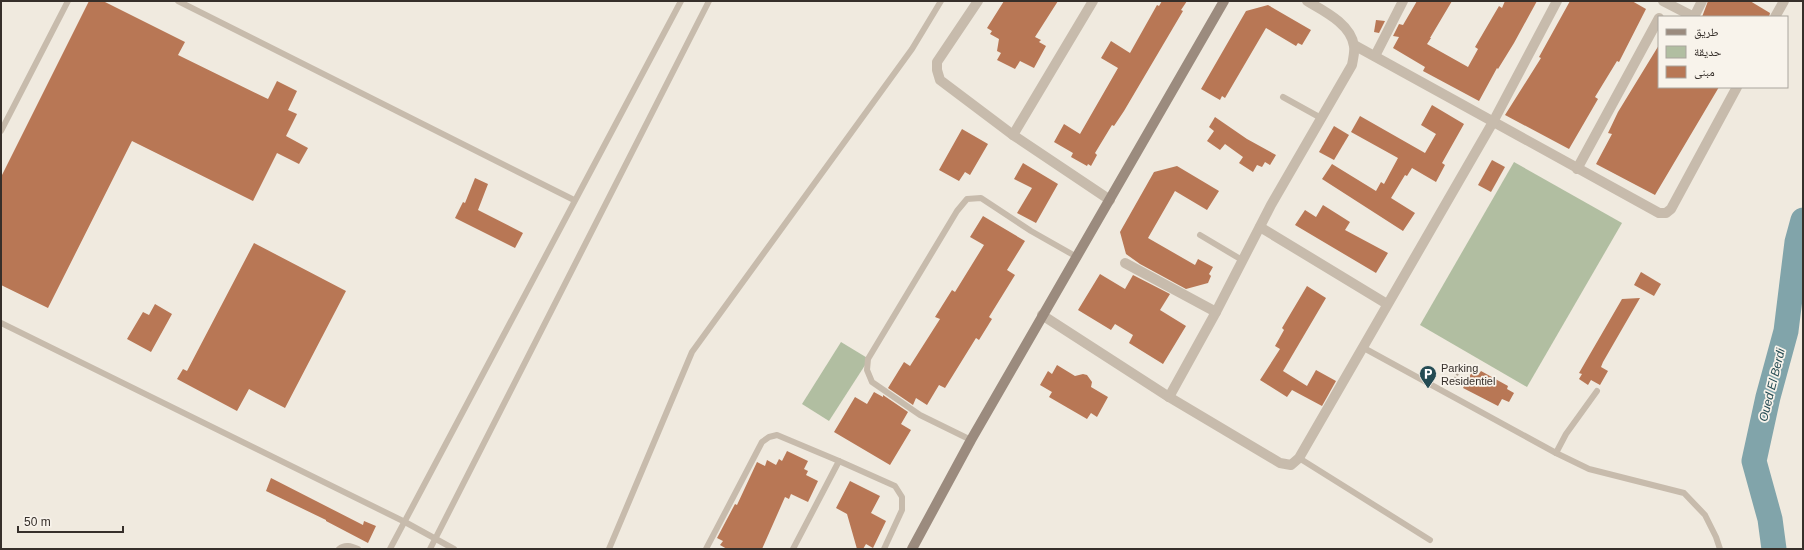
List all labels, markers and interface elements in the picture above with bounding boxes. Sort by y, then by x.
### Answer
legend [1658,16,1788,88]
text: طريق [1694,25,1719,39]
text: حديقة [1694,45,1722,59]
text: مبنى [1694,65,1715,79]
water label: Oued El Berdi [1756,347,1788,423]
place label: Parking Residentiel [1441,362,1495,387]
parking icon: Parking Residentiel [1418,364,1438,389]
scale bar [18,508,123,534]
text: 50 m [24,515,51,529]

